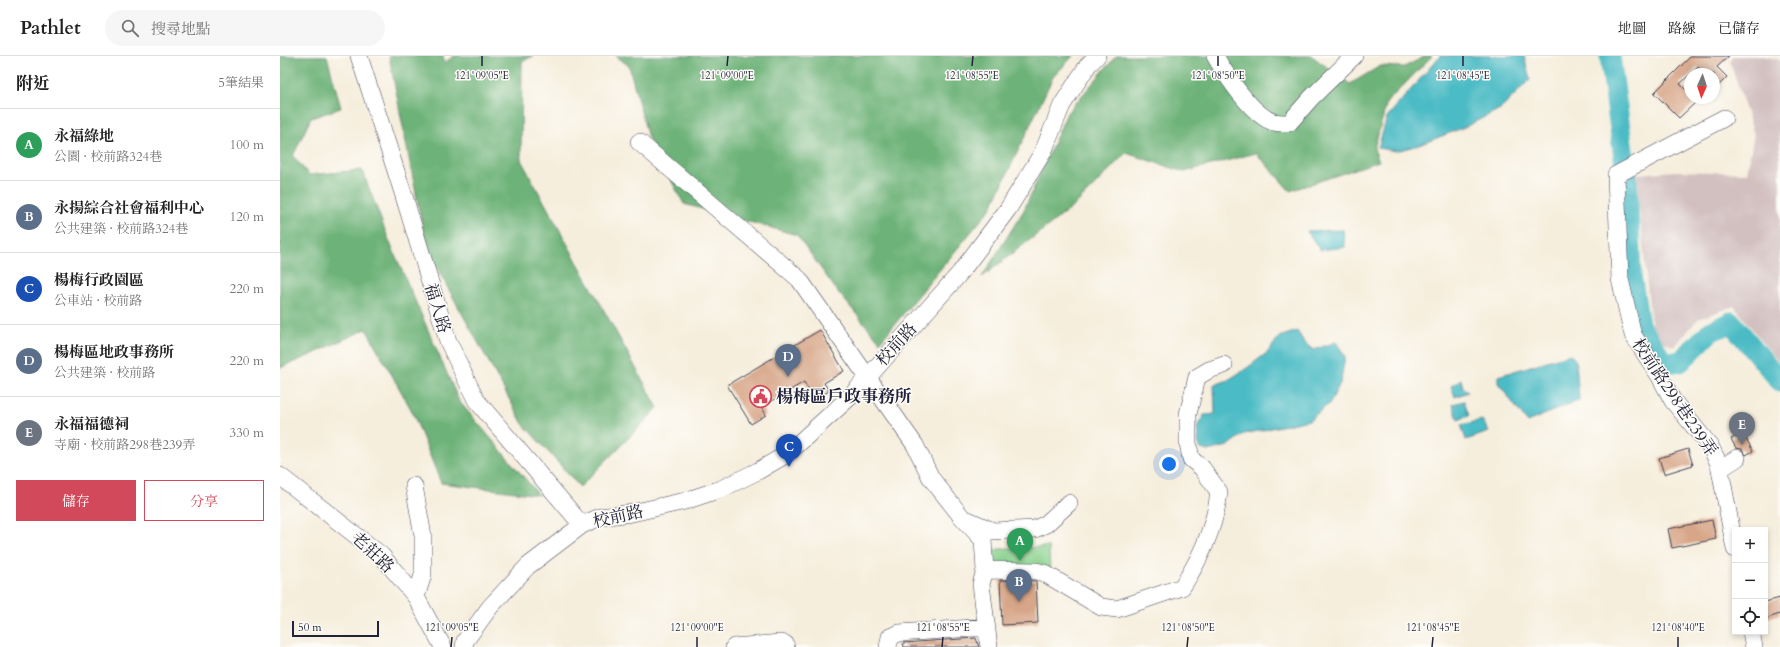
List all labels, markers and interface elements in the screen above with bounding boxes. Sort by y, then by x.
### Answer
search box [105,10,385,46]
text: Pathlet [20,15,81,41]
icon: search [119,17,141,39]
text: 搜尋地點 [151,19,211,39]
text: 地圖 [1618,19,1646,38]
text: 路線 [1668,19,1696,38]
text: 已儲存 [1718,19,1760,38]
north arrow [1684,68,1720,104]
text: 121°09'05"E [455,69,509,83]
text: 121°09'00"E [700,69,754,83]
text: 121°08'55"E [945,69,999,83]
text: 121°08'50"E [1191,69,1245,83]
text: 121°08'45"E [1436,69,1490,83]
text: 附近 [16,72,50,95]
text: 5筆結果 [218,74,264,92]
text: 永福綠地 [54,126,114,146]
text: A [24,136,34,154]
text: 100 m [230,136,264,154]
text: 公園 · 校前路324巷 [54,148,162,166]
text: 永揚綜合社會福利中心 [54,198,204,218]
text: B [24,208,34,226]
text: 120 m [230,208,264,226]
text: 公共建築 · 校前路324巷 [54,220,188,238]
text: 楊梅行政園區 [54,270,144,290]
text: C [24,280,34,298]
text: 220 m [230,280,264,298]
street label: 福人路 [419,280,456,336]
text: 公車站 · 校前路 [54,292,142,310]
street label: 校前路 [871,318,922,371]
street label: 校前路298巷239弄 [1627,334,1722,461]
text: 楊梅區地政事務所 [54,342,174,362]
pin: D [775,344,801,377]
text: D [23,352,35,370]
text: 220 m [230,352,264,370]
text: 公共建築 · 校前路 [54,364,155,382]
public building icon: 楊梅區戶政事務所 [747,383,773,409]
place label: 楊梅區戶政事務所 [776,385,912,408]
pin: E [1729,412,1755,445]
text: 永福福德祠 [54,414,129,434]
text: E [25,424,33,442]
text: 330 m [230,424,264,442]
pin: C [776,434,802,467]
text: 寺廟 · 校前路298巷239弄 [54,436,195,454]
your location [1159,454,1179,474]
button: 儲存 [16,480,136,521]
button: 分享 [144,480,264,521]
street label: 校前路 [591,500,646,533]
street label: 老莊路 [346,527,399,578]
map controls [1732,527,1768,635]
button: + [1732,527,1768,563]
pin: A [1007,528,1033,561]
button: − [1732,563,1768,599]
pin: B [1006,569,1032,602]
button: locate [1732,599,1768,635]
scale bar [292,619,379,638]
text: 50 m [298,620,322,635]
text: 121°09'05"E [425,621,479,635]
text: 121°09'00"E [670,621,724,635]
text: 121°08'55"E [916,621,970,635]
text: 121°08'50"E [1161,621,1215,635]
text: 121°08'45"E [1406,621,1460,635]
text: 121°08'40"E [1651,621,1705,635]

